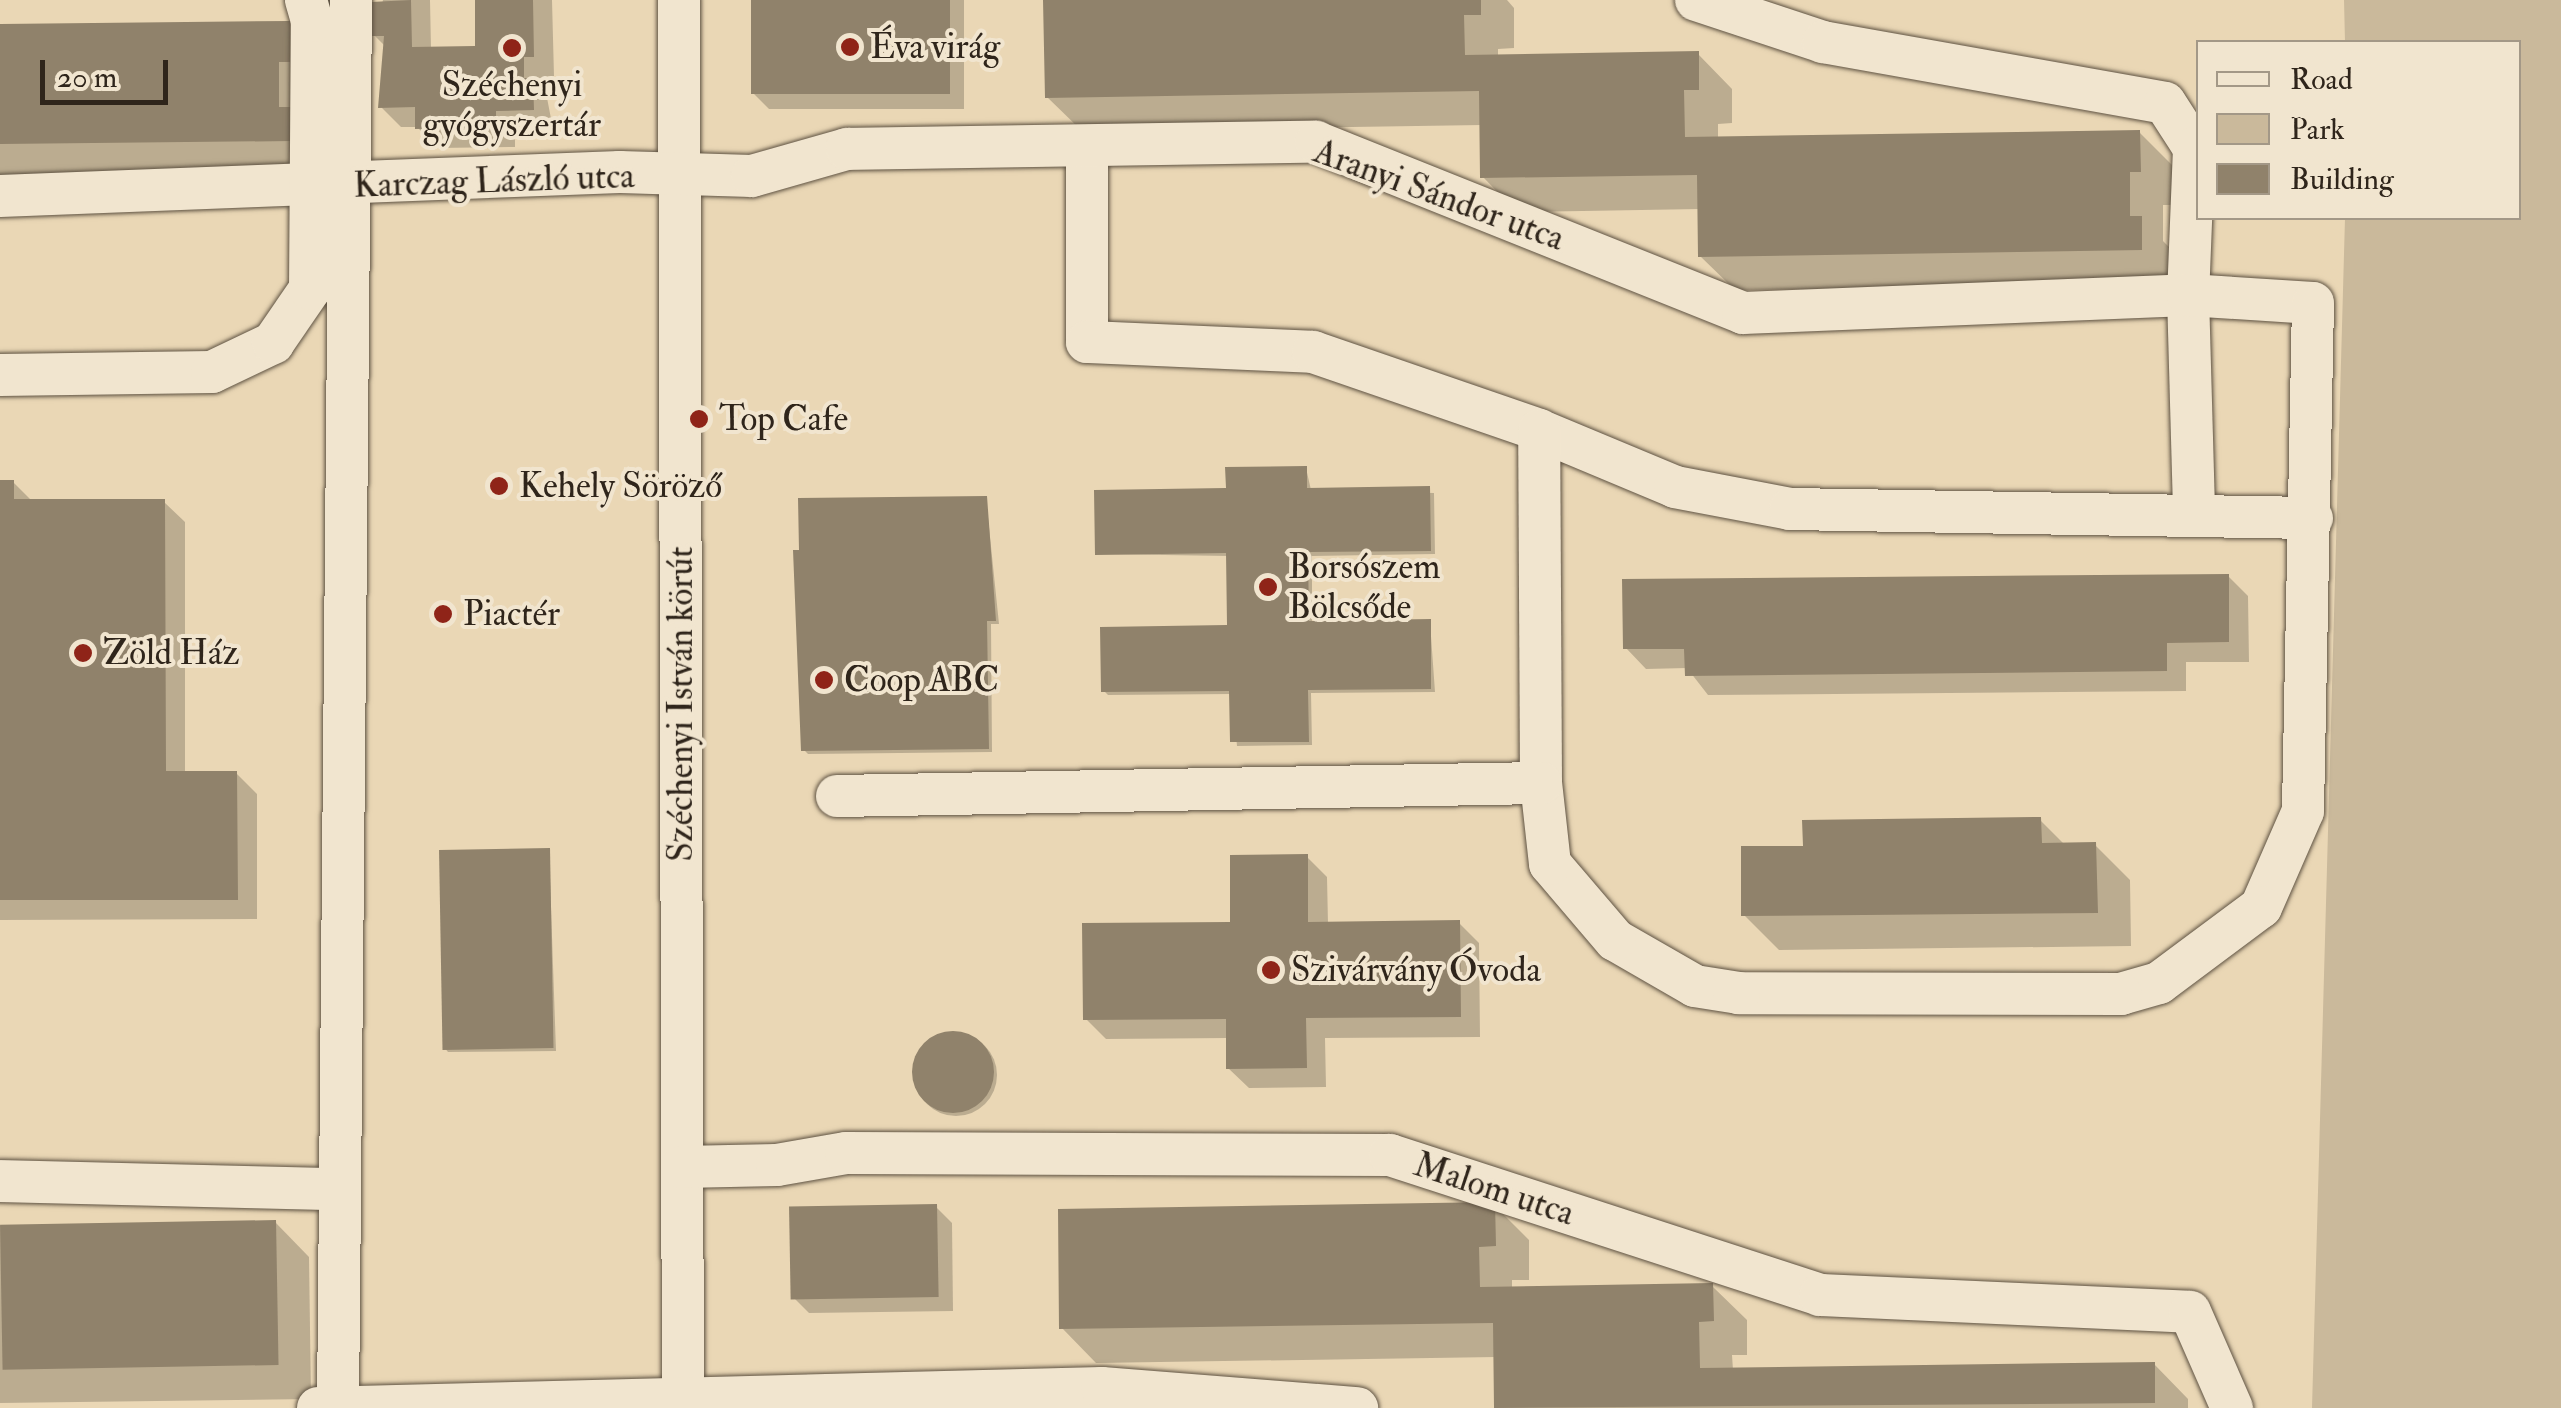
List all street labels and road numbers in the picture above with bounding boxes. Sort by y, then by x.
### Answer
street label: Aranyi Sándor utca [1308,130,1570,260]
street label: Karczag László utca [353,155,635,207]
street label: Széchenyi István körút [660,546,702,862]
street label: Malom utca [1409,1143,1579,1235]

